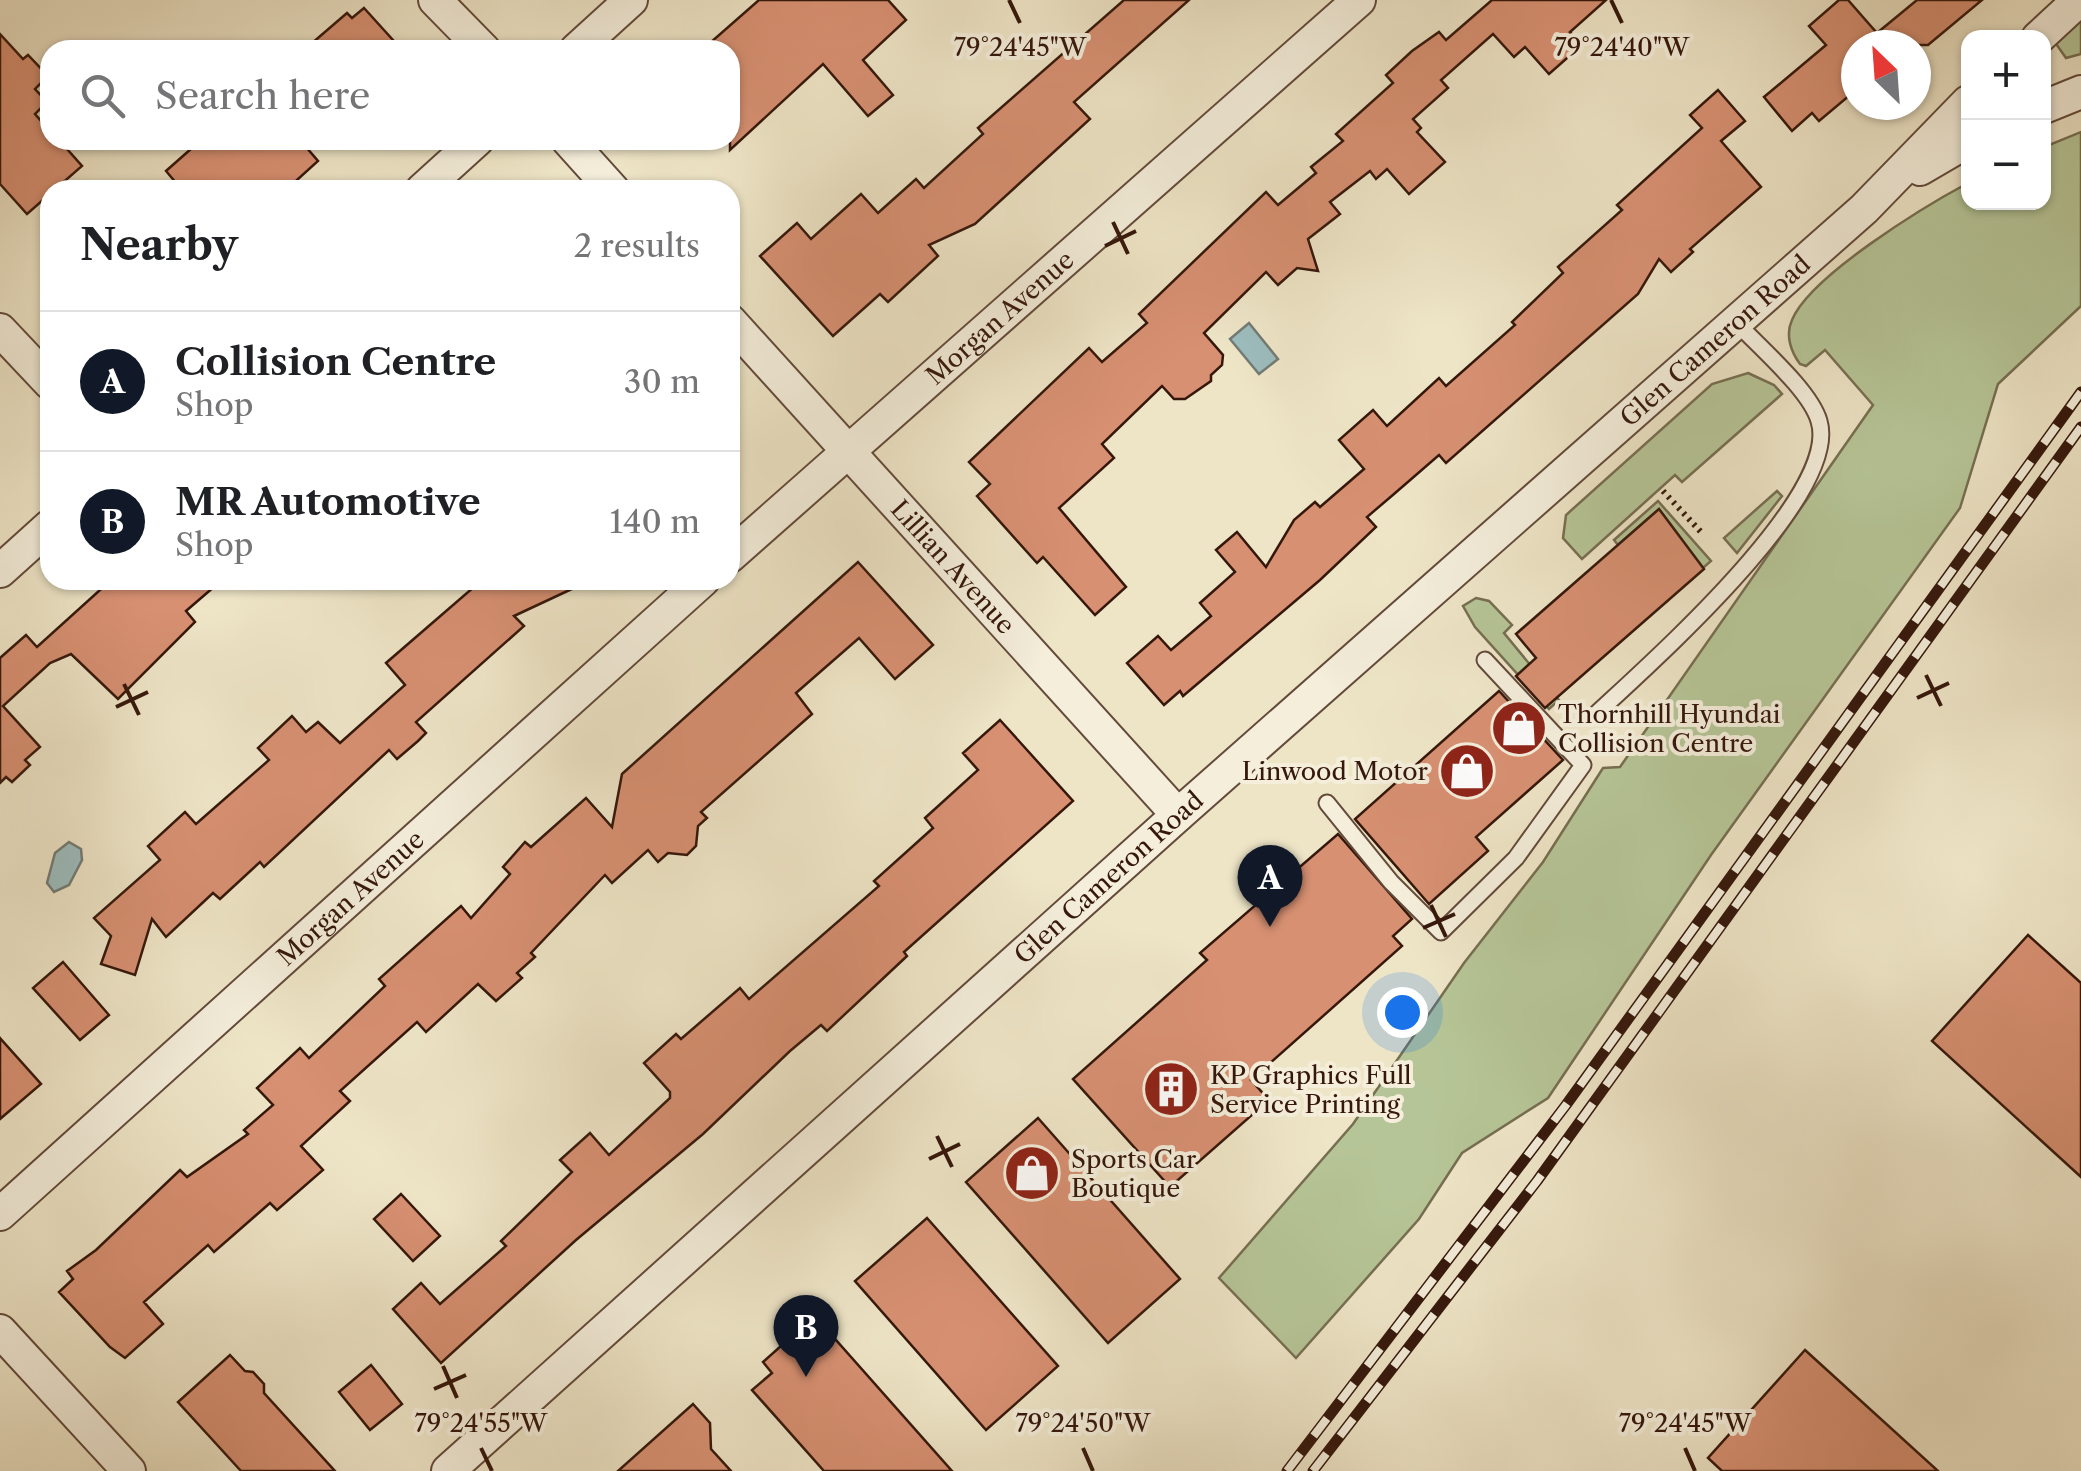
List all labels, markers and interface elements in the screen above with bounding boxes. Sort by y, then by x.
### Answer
north arrow [1841,30,1931,120]
map controls [1961,30,2051,210]
button: + [1961,30,2051,120]
text: 79°24'45"W [954,32,1087,63]
text: 79°24'40"W [1555,32,1690,63]
search box [40,40,740,150]
icon: search [75,68,130,123]
text: Search here [155,72,370,119]
button: − [1961,120,2051,210]
text: Nearby [80,219,238,271]
text: 2 results [574,226,700,265]
street label: Morgan Avenue [919,244,1080,391]
street label: Glen Cameron Road [1614,248,1817,433]
text: Collision Centre [175,338,496,385]
text: A [100,362,125,401]
text: 30 m [624,362,700,401]
text: Shop [175,385,254,424]
text: MR Automotive [175,478,481,525]
street label: Lillian Avenue [884,494,1022,640]
text: B [101,502,124,541]
text: 140 m [609,502,700,541]
text: Shop [175,525,254,564]
shop icon: Thornhill Hyundai Collision Centre [1489,698,1549,758]
place label: Thornhill Hyundai Collision Centre [1558,699,1781,759]
shop icon: Linwood Motor [1437,741,1497,801]
place label: Linwood Motor [1242,756,1428,787]
street label: Glen Cameron Road [1008,785,1209,970]
street label: Morgan Avenue [271,824,430,972]
pin: A [1238,844,1302,927]
your location [1377,987,1428,1038]
building icon: KP Graphics Full Service Printing [1141,1059,1201,1119]
place label: KP Graphics Full Service Printing [1210,1060,1412,1120]
shop icon: Sports Car Boutique [1002,1143,1062,1203]
place label: Sports Car Boutique [1071,1144,1197,1204]
pin: B [774,1294,838,1377]
text: 79°24'55"W [415,1408,548,1439]
text: 79°24'50"W [1015,1408,1151,1439]
text: 79°24'45"W [1619,1408,1752,1439]

